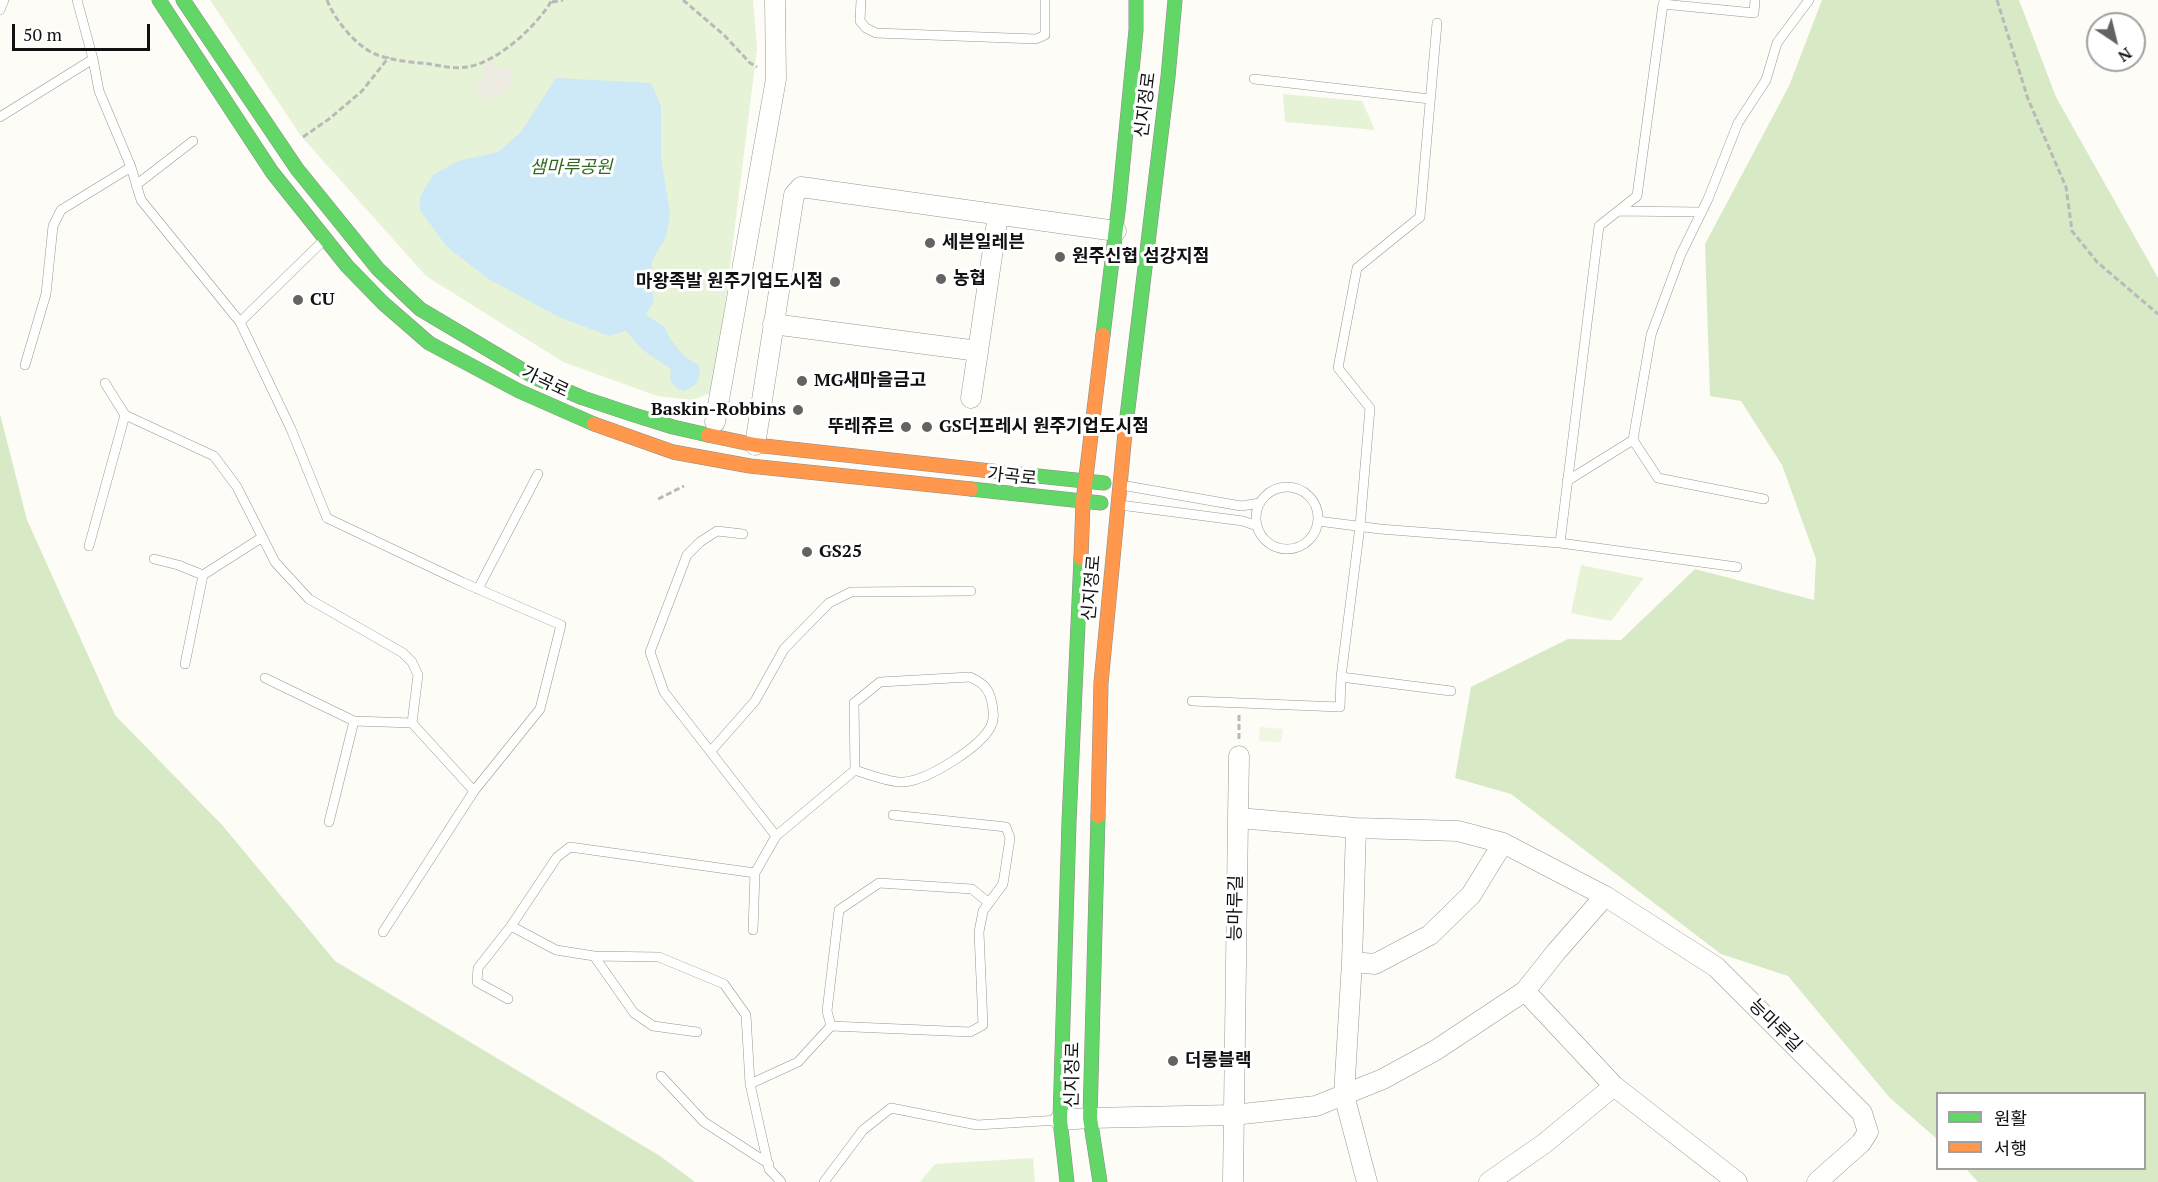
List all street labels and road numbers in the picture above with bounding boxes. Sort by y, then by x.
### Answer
street label: 신지정로 [1131,71,1161,139]
street label: 가곡로 [518,362,572,402]
street label: 가곡로 [986,464,1038,490]
street label: 신지정로 [1078,554,1106,622]
street label: 능마루길 [1225,875,1247,941]
street label: 능마루길 [1744,995,1806,1057]
street label: 신지정로 [1062,1042,1084,1108]

